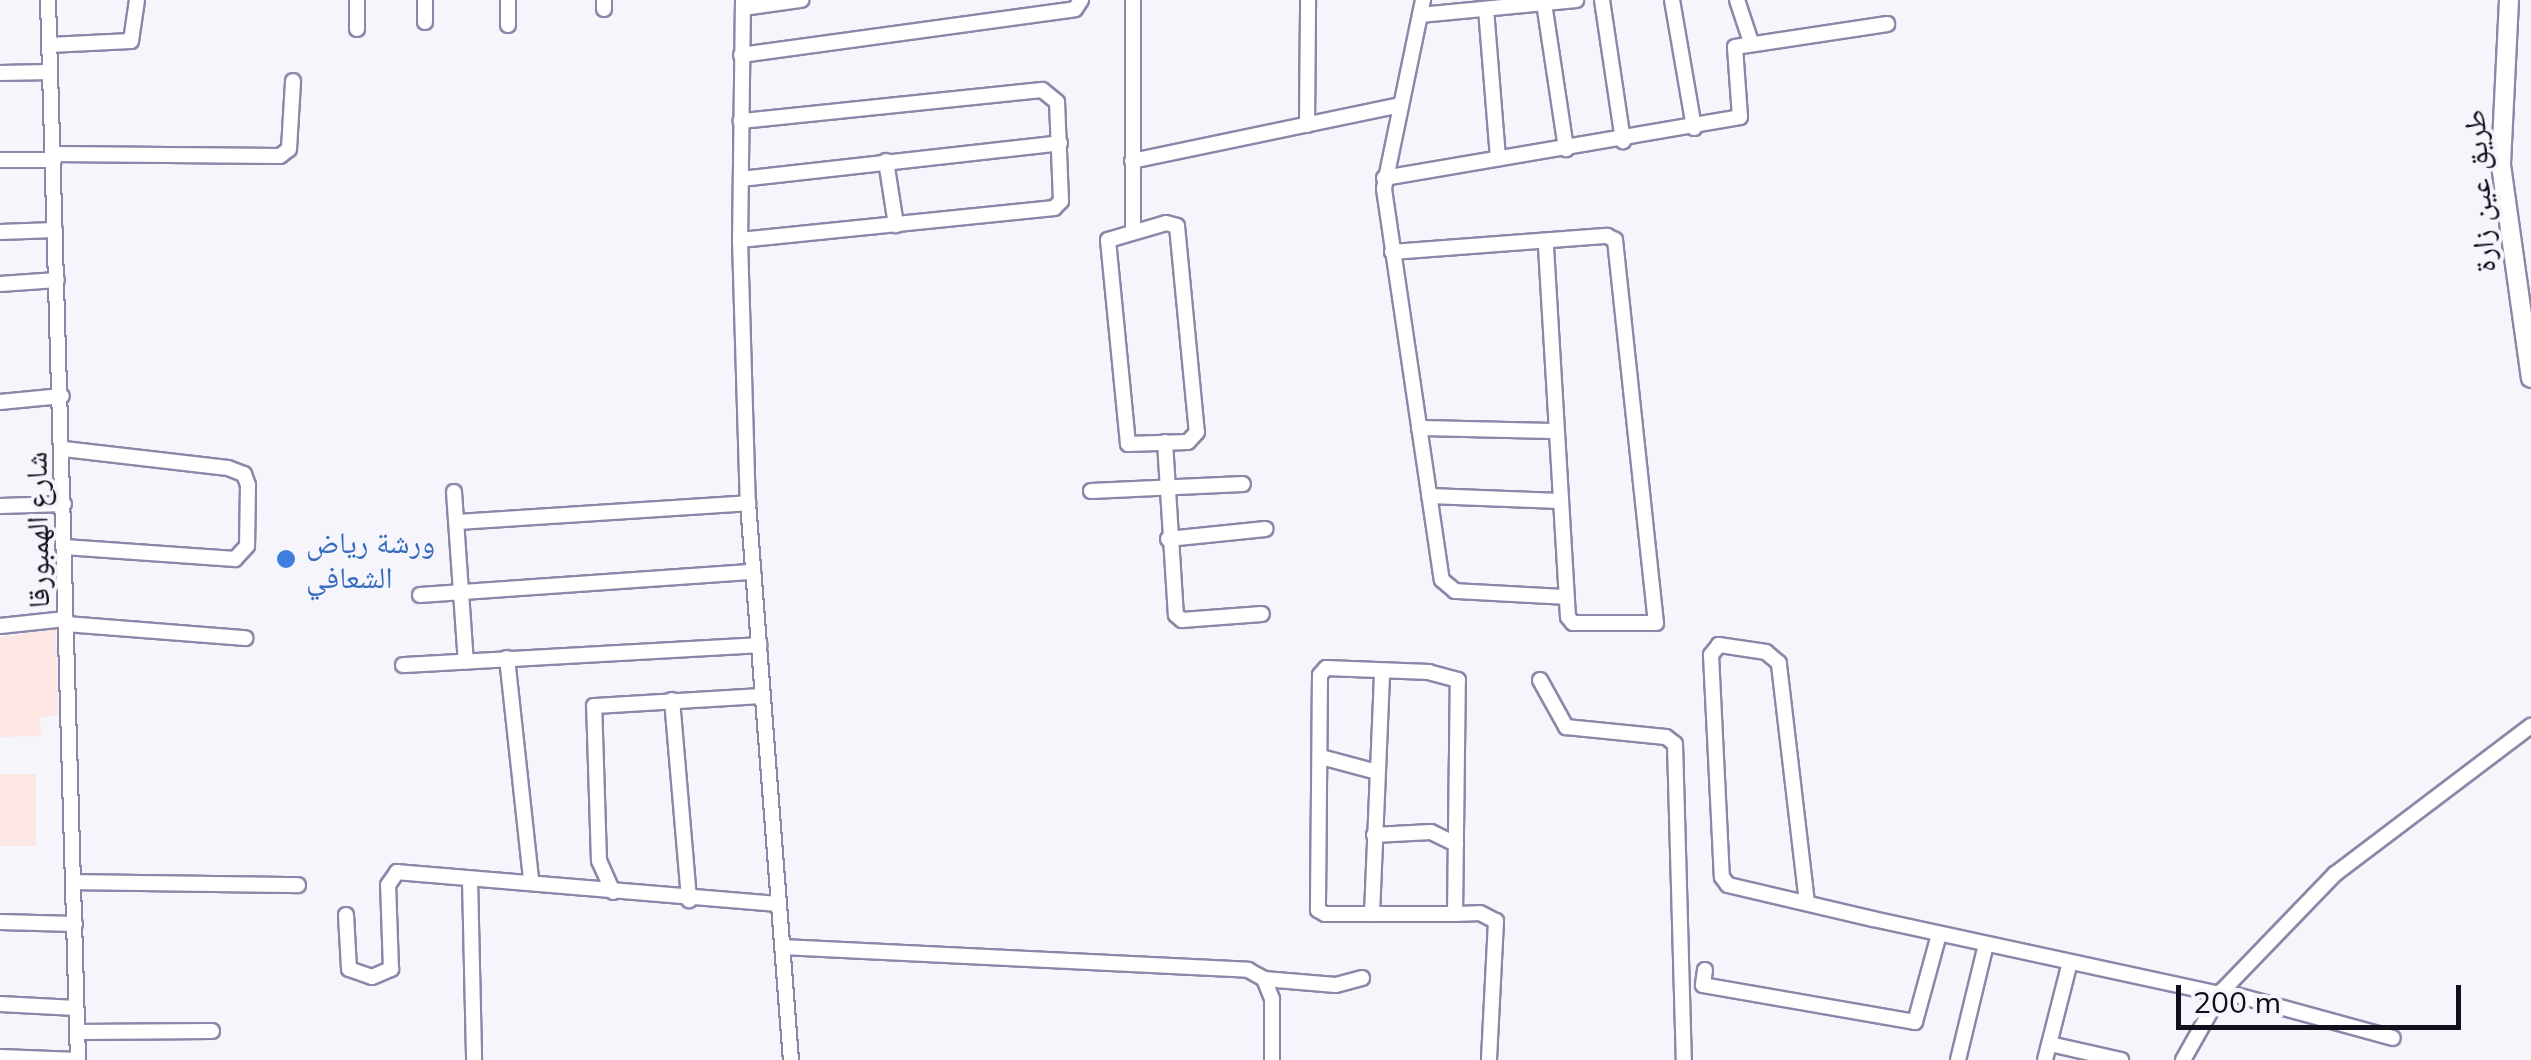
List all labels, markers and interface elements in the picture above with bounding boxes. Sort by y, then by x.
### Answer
street label: طريق عين زارة [2455,108,2503,274]
street label: شارع الهمبورقا [18,451,56,609]
place label: ورشة رياض الشعافي [306,524,435,594]
marker: ورشة رياض الشعافي [275,548,297,570]
scale bar [2181,965,2466,1027]
text: 200 m [2193,983,2281,1021]

